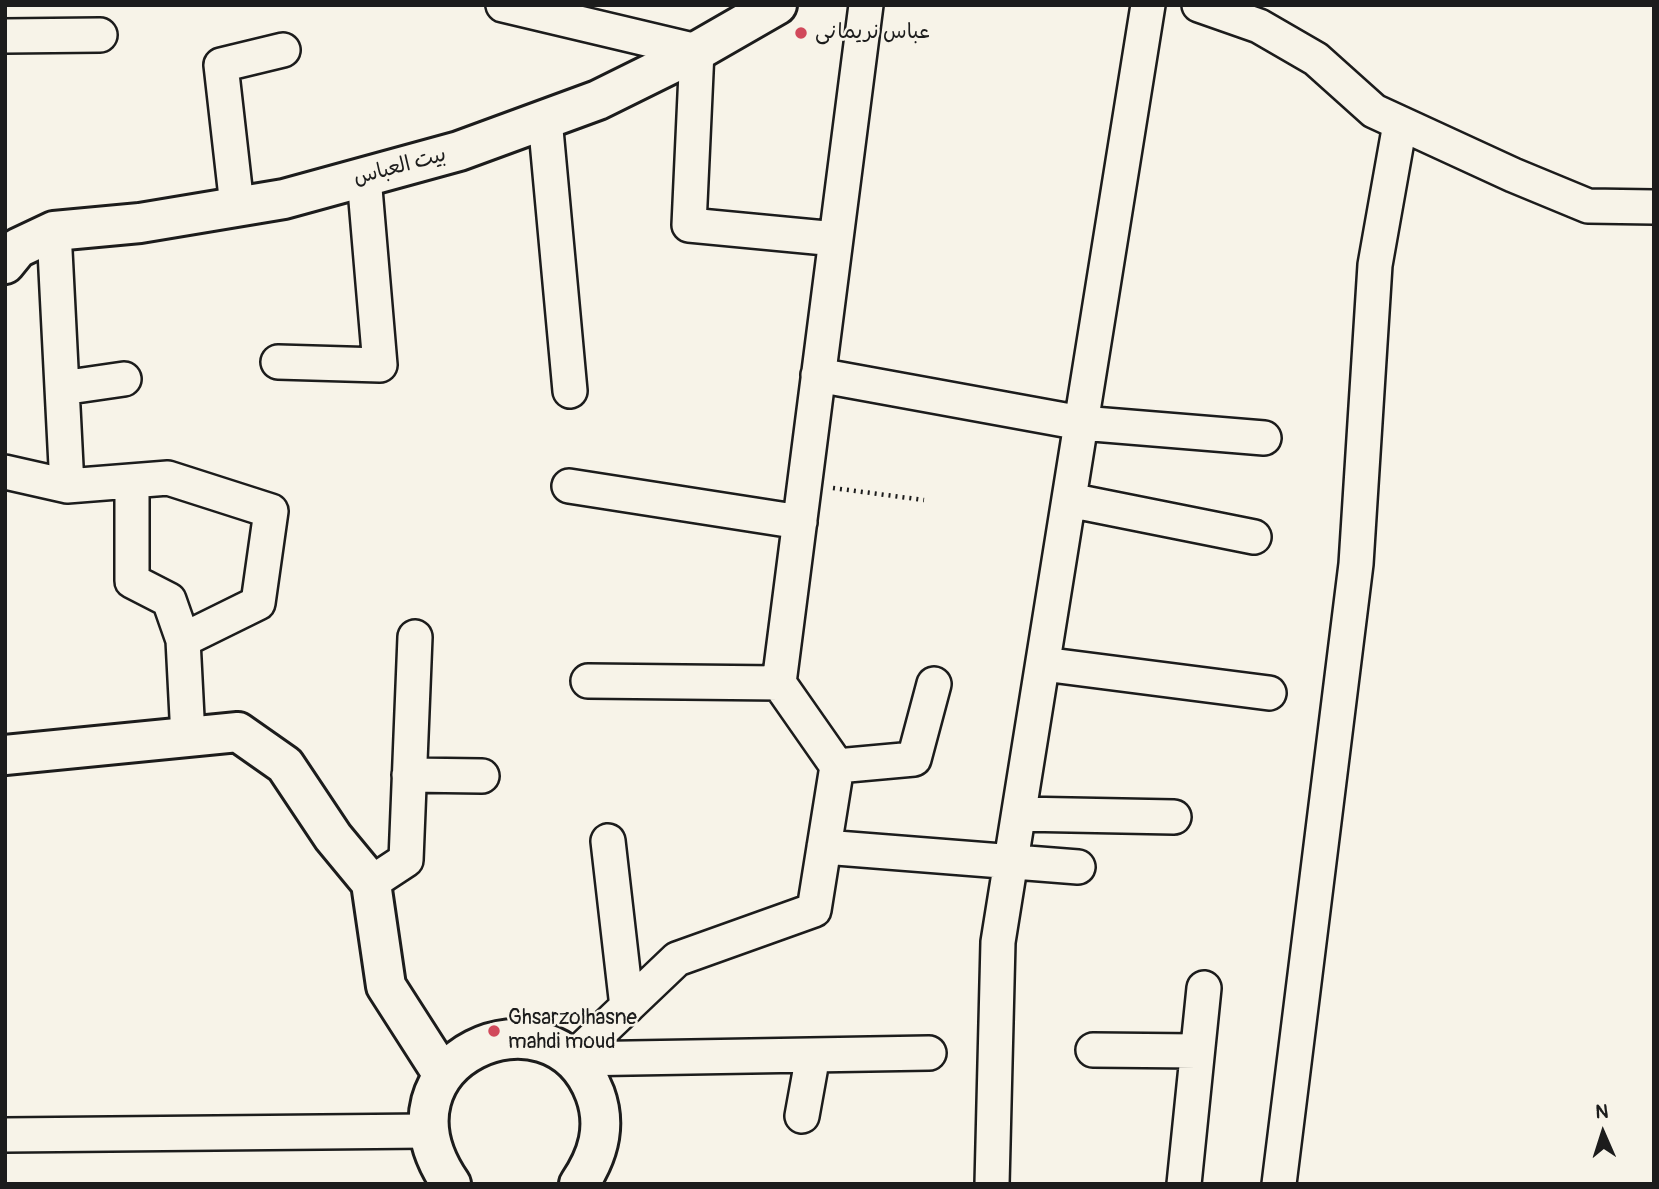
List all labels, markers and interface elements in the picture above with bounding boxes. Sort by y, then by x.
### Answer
place label: عباس نریمانی [815,20,930,46]
marker: عباس نریمانی [793,25,809,41]
street label: بیت العباس [351,143,449,191]
place label: Ghsarzolhasne mahdi moud [508,1006,637,1056]
marker: Ghsarzolhasne mahdi moud [486,1023,502,1039]
north arrow [1568,1098,1638,1168]
text: N [1595,1100,1609,1124]

